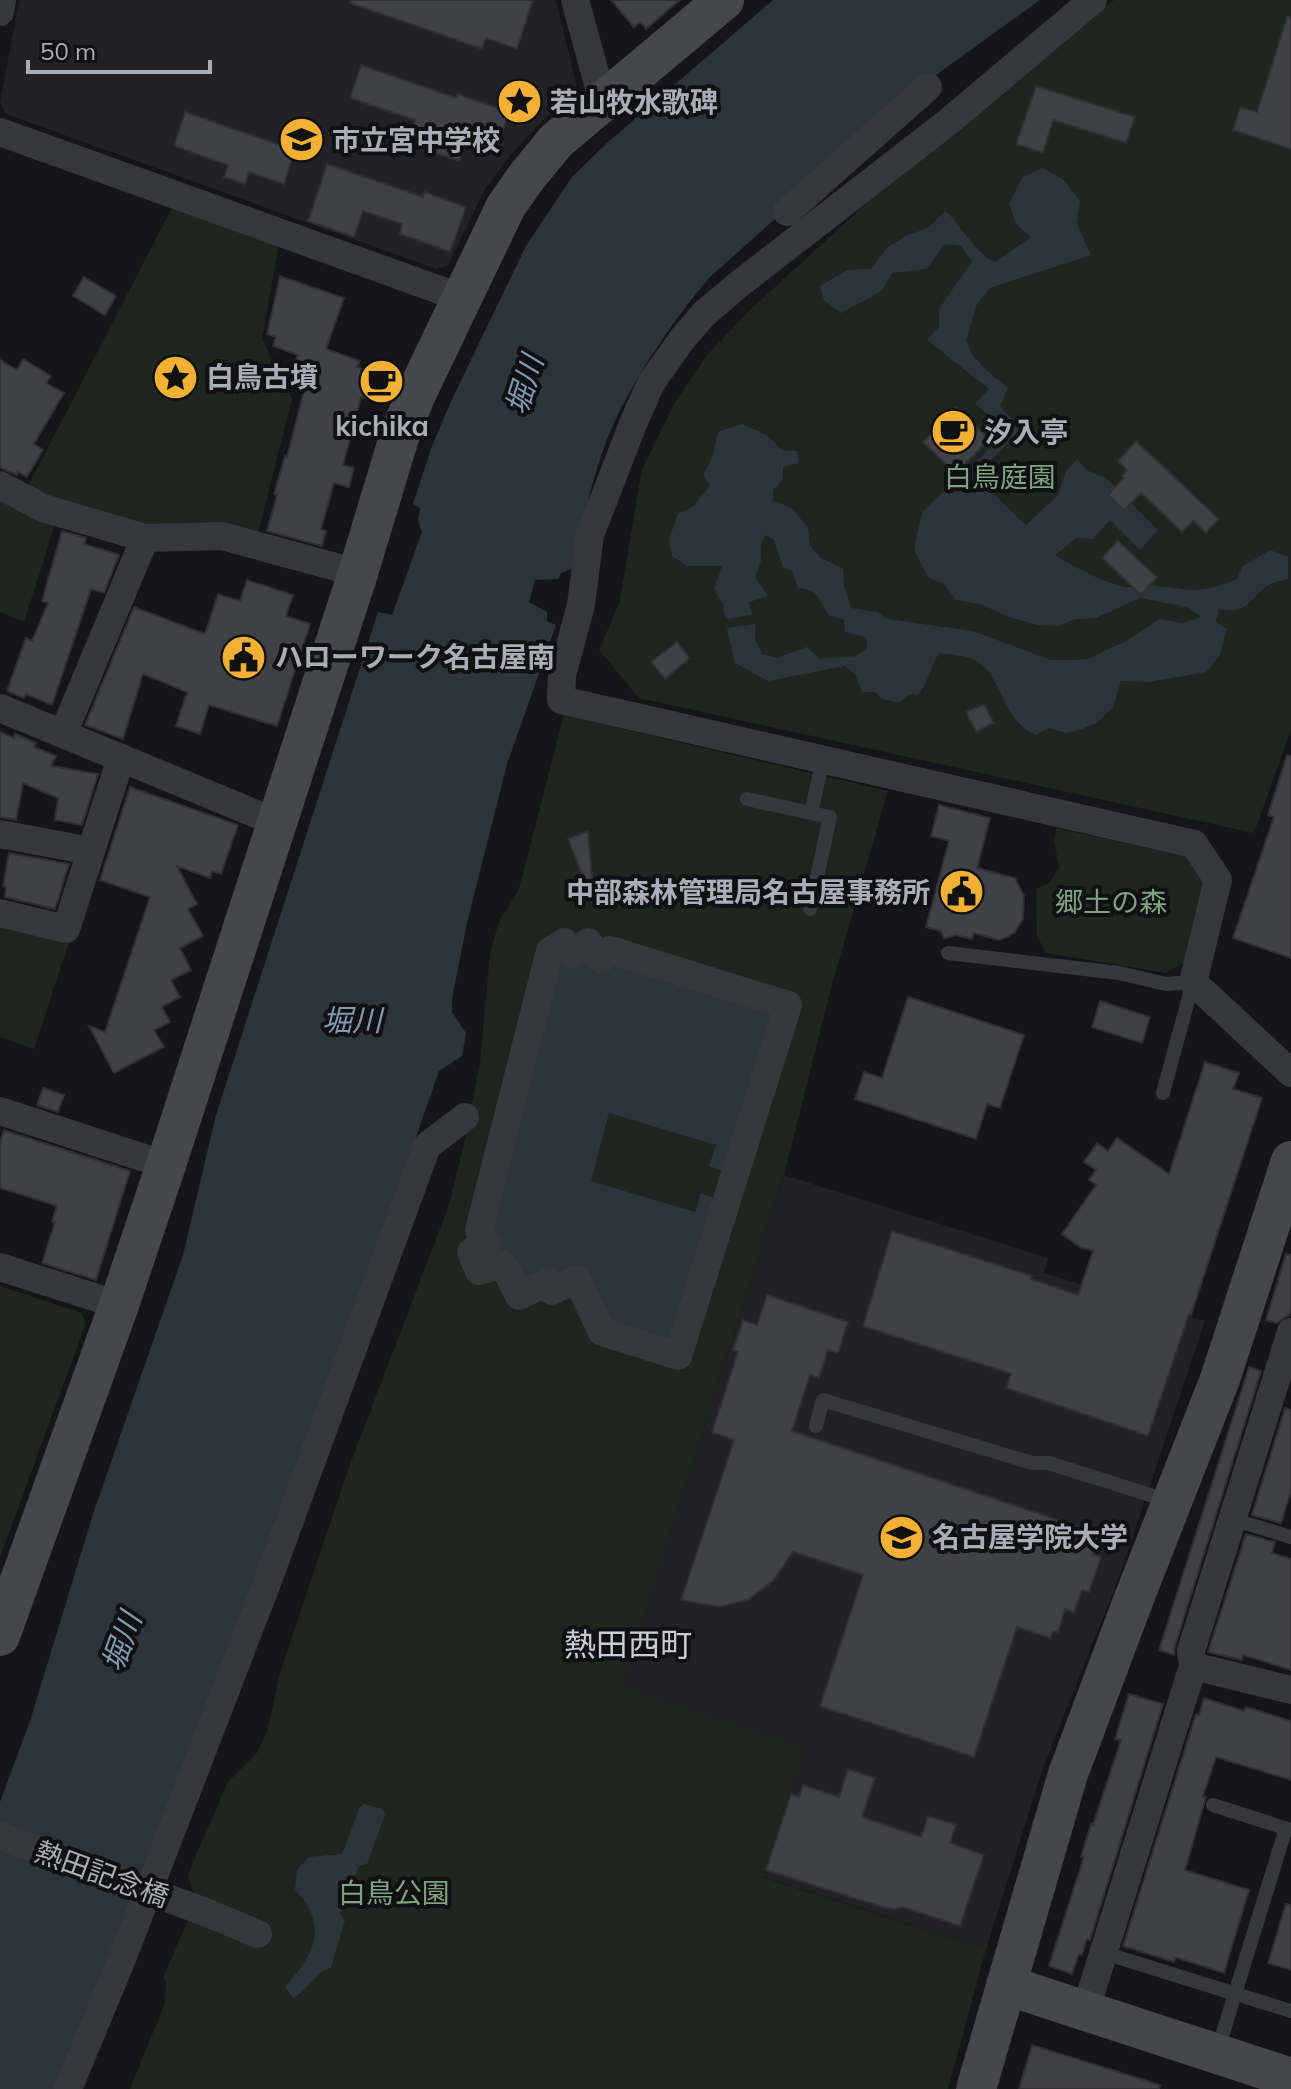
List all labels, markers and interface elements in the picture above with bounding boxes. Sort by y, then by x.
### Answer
scale bar [28,24,210,74]
text: 50 m [40,36,96,66]
place icon: 若山牧水歌碑 [495,78,543,126]
place label: 若山牧水歌碑 [550,84,718,119]
school or university icon: 市立宮中学校 [277,116,325,164]
place label: 市立宮中学校 [332,122,500,157]
water label: 堀川 [497,348,552,419]
place icon: 白鳥古墳 [151,353,199,401]
cafe icon: kichika [358,358,406,406]
place label: 白鳥古墳 [206,359,318,394]
place label: kichika [335,408,429,443]
cafe icon: 汐入亭 [929,408,977,456]
place label: 汐入亭 [984,414,1068,449]
park label: 白鳥庭園 [944,459,1056,494]
public building icon: ハローワーク名古屋南 [220,633,268,681]
place label: ハローワーク名古屋南 [275,639,555,674]
public building icon: 中部森林管理局名古屋事務所 [937,868,985,916]
place label: 中部森林管理局名古屋事務所 [566,874,930,909]
park label: 郷土の森 [1055,884,1167,919]
water label: 堀川 [322,1001,385,1039]
school or university icon: 名古屋学院大学 [877,1513,925,1561]
place label: 名古屋学院大学 [932,1519,1128,1554]
water label: 堀川 [93,1604,150,1676]
district label: 熱田西町 [564,1624,692,1664]
street label: 熱田記念橋 [30,1833,174,1914]
park label: 白鳥公園 [338,1875,450,1910]

